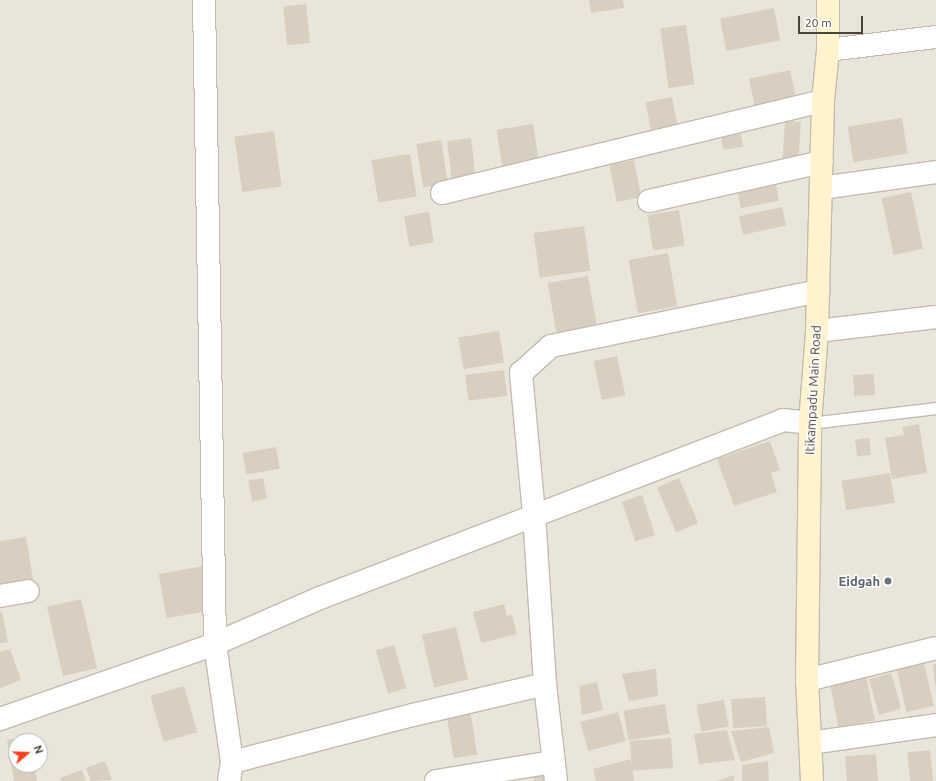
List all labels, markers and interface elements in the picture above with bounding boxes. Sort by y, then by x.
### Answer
scale bar [800,8,865,34]
text: 20 m [805,16,832,29]
street label: Itikampadu Main Road [802,325,824,455]
place label: Eidgah [839,573,880,589]
marker: Eidgah [883,576,893,586]
north arrow [8,733,48,773]
text: N [31,744,45,755]

